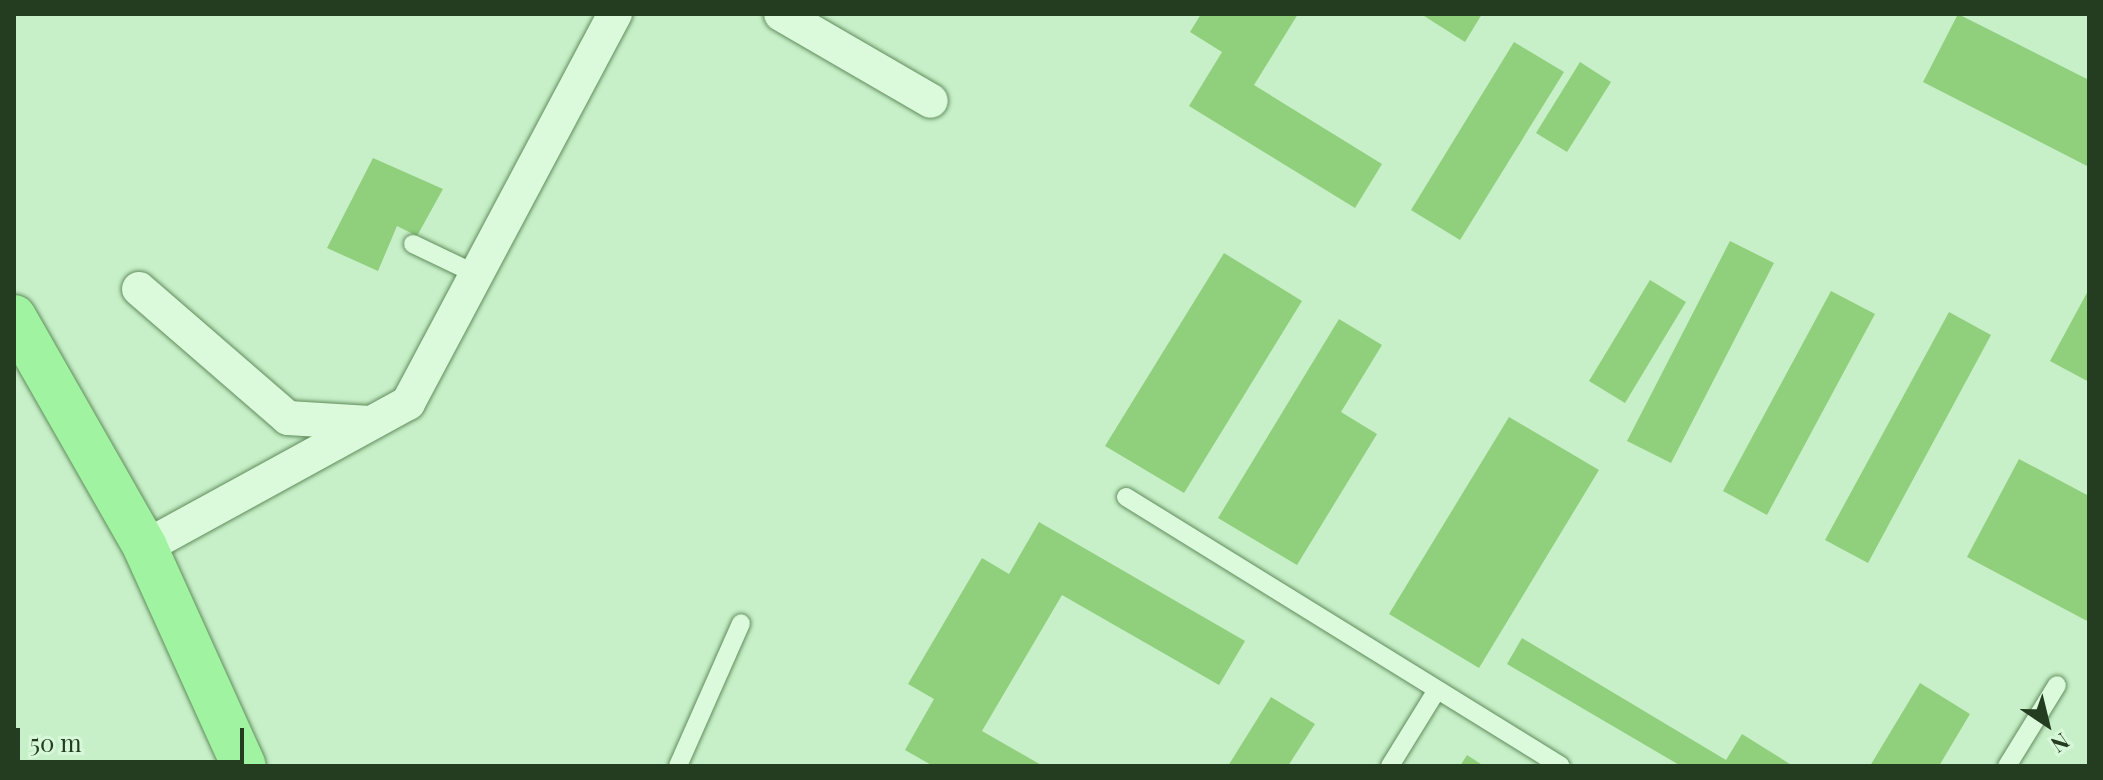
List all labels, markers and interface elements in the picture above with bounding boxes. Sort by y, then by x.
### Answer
north arrow [2007,684,2087,764]
scale bar [20,712,248,762]
text: 50 m [30,726,82,758]
text: N [2046,727,2076,760]

